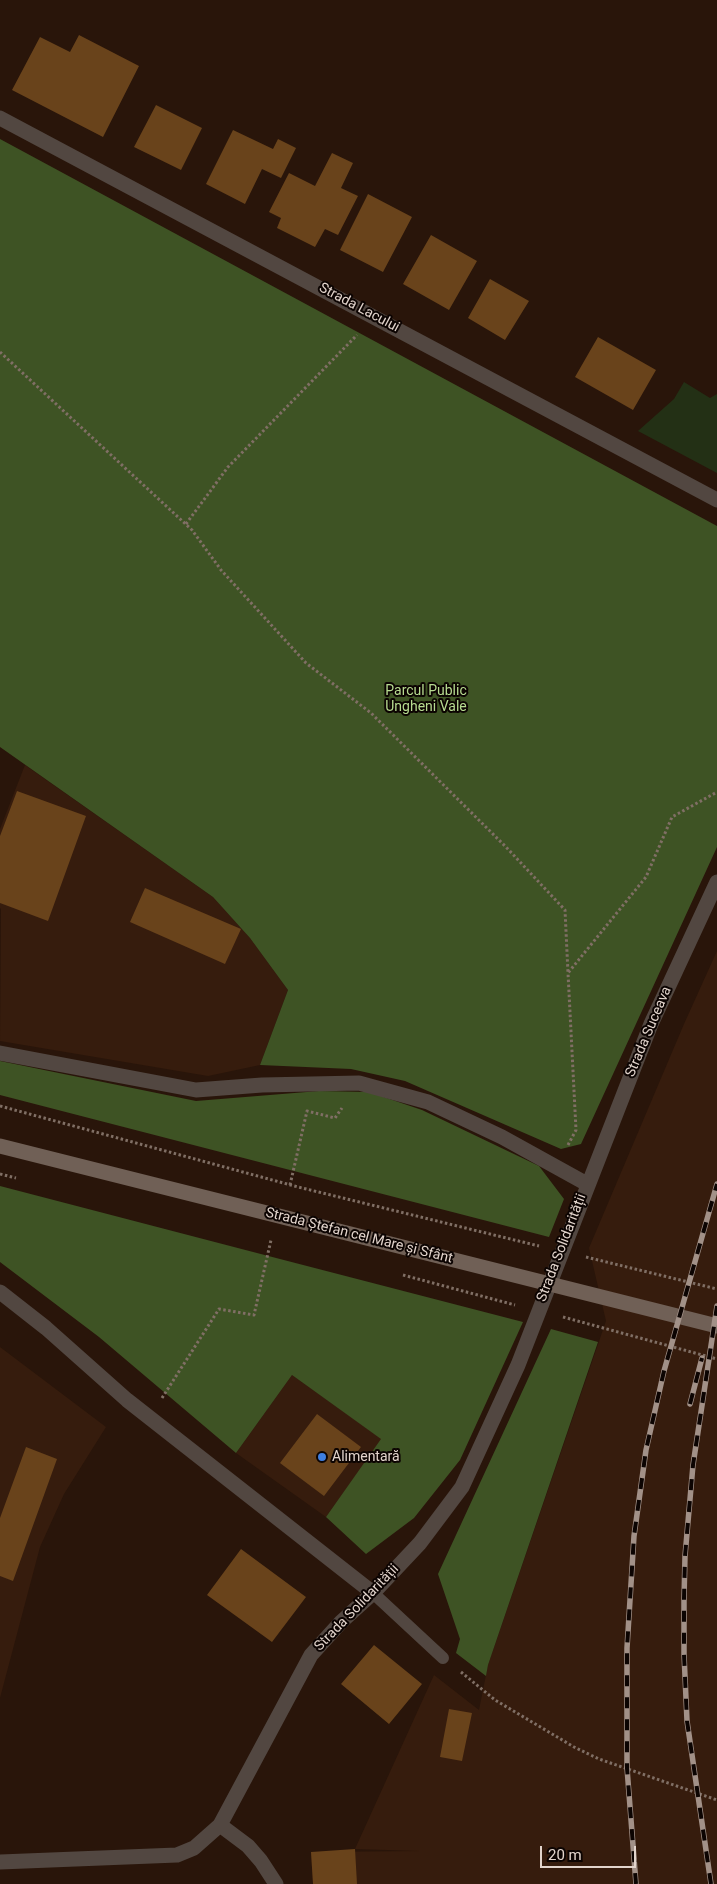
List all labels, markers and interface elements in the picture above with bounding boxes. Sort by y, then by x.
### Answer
street label: Strada Lacului [316,280,402,336]
park label: Parcul Public Ungheni Vale [385,683,467,716]
street label: Strada Suceava [622,984,676,1080]
street label: Strada Solidarității [534,1192,590,1304]
street label: Strada Ștefan cel Mare și Sfânt [264,1205,454,1267]
place label: Alimentară [332,1449,400,1465]
marker: Alimentară [316,1451,328,1463]
street label: Strada Solidarității [311,1561,403,1655]
scale bar [542,1836,638,1868]
text: 20 m [548,1846,582,1864]

